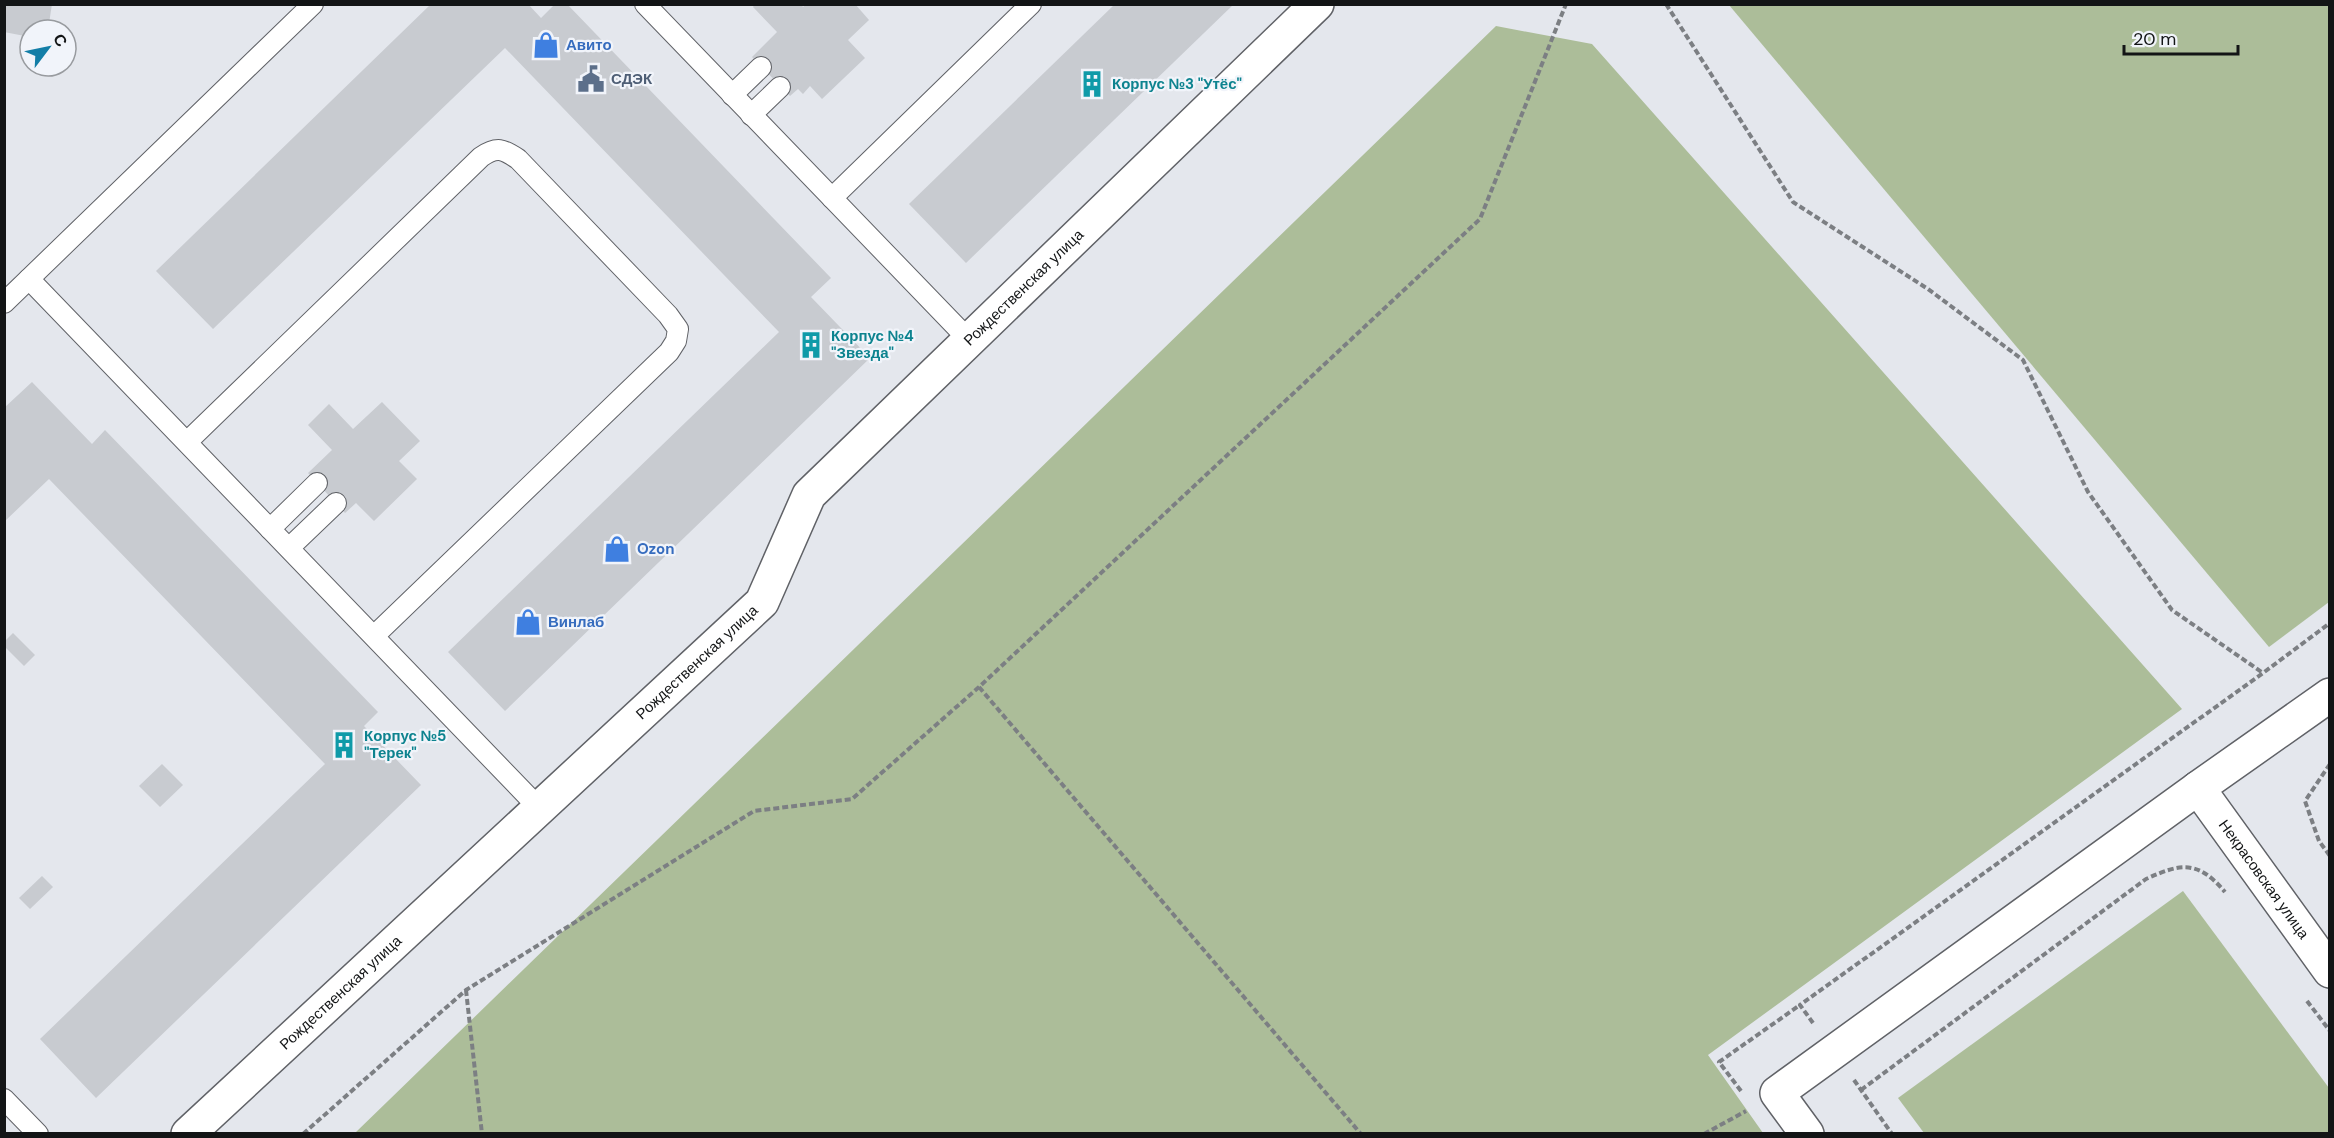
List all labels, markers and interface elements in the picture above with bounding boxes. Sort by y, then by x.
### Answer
north arrow [18,18,78,78]
scale bar [2124,18,2238,56]
text: 20 m [2133,27,2176,51]
text: С [48,30,72,51]
shop icon: Авито [531,30,561,60]
place label: Авито [566,35,612,55]
public building icon: СДЭК [576,64,606,94]
place label: СДЭК [611,69,653,89]
building icon: Корпус №3 "Утёс" [1077,69,1107,99]
place label: Корпус №3 "Утёс" [1112,74,1242,94]
street label: Рождественская улица [959,224,1088,350]
place label: Корпус №4 "Звезда" [831,326,914,363]
building icon: Корпус №4 "Звезда" [796,330,826,360]
shop icon: Ozon [602,534,632,564]
place label: Ozon [637,539,675,559]
street label: Рождественская улица [632,600,763,724]
shop icon: Винлаб [513,607,543,637]
place label: Винлаб [548,612,604,632]
place label: Корпус №5 "Терек" [364,726,446,763]
building icon: Корпус №5 "Терек" [329,730,359,760]
street label: Некрасовская улица [2214,816,2314,943]
street label: Рождественская улица [275,931,406,1054]

